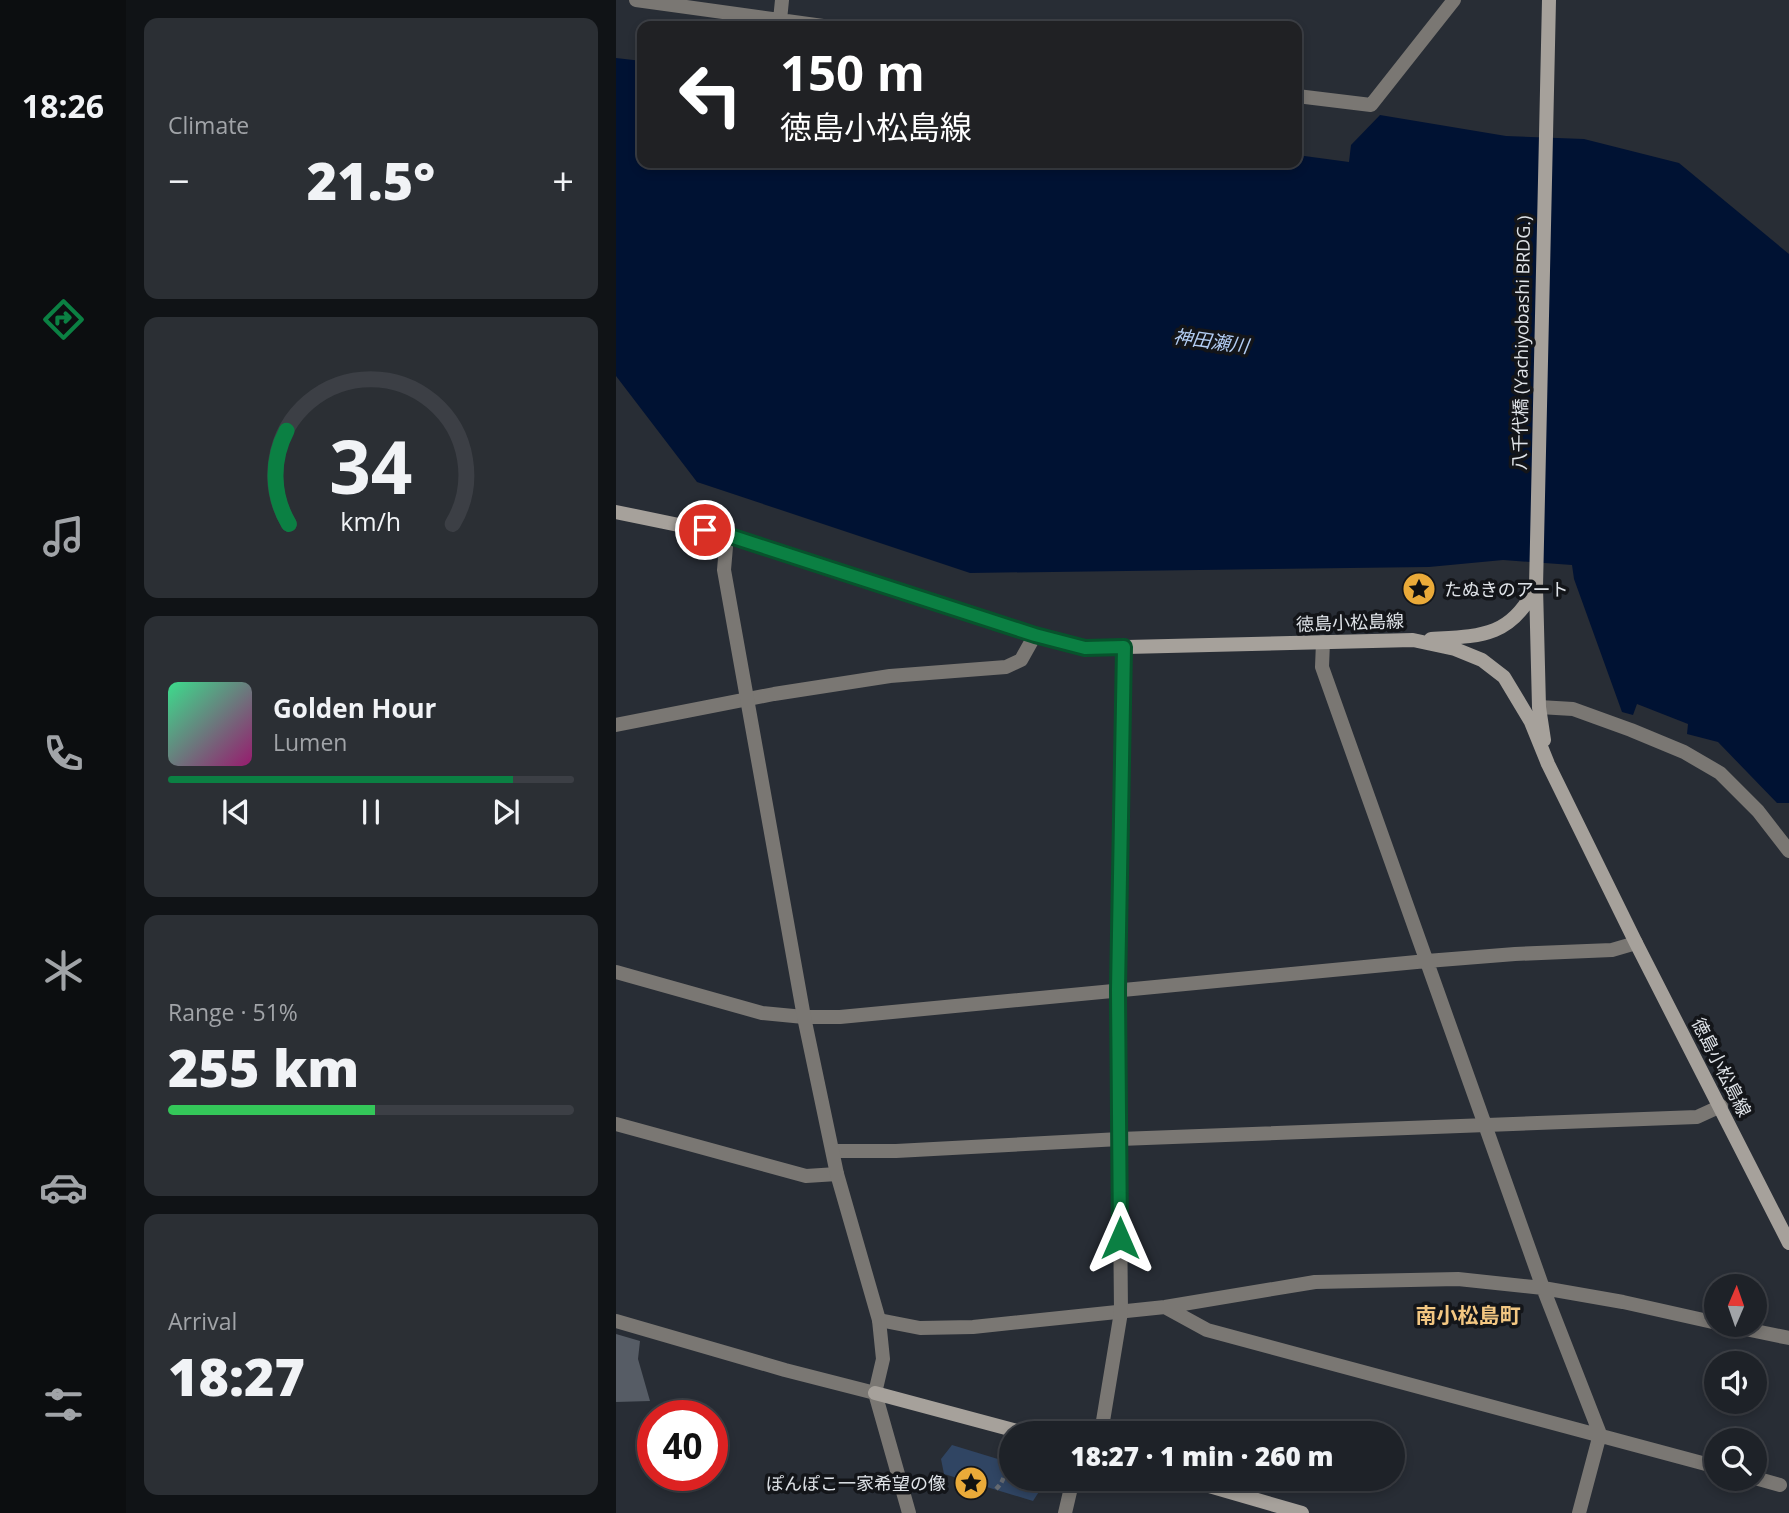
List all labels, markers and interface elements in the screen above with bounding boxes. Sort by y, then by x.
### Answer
text: 150 m [780,39,925,105]
icon: left [665,49,756,140]
text: 18:26 [22,84,104,127]
text: 徳島小松島線 [780,105,972,148]
text: Climate [168,109,249,141]
text: 21.5° [307,144,435,215]
text: − [168,154,190,206]
text: + [552,154,574,206]
street label: 八千代橋 (Yachiyobashi BRDG.) [1507,215,1535,471]
icon: directions [39,295,88,344]
water label: 神田瀬川 [1172,323,1252,359]
text: 34 [329,416,413,515]
pin [675,500,735,560]
text: km/h [341,503,401,537]
icon: arrive [686,511,724,549]
icon: music [39,512,88,561]
place icon: たぬきのアート [1400,570,1438,608]
place label: たぬきのアート [1444,577,1569,601]
street label: 徳島小松島線 [1296,608,1404,636]
text: Golden Hour [273,690,436,726]
text: Lumen [273,726,347,758]
icon: phone [39,729,88,778]
icon: previous [217,793,255,831]
icon: pause [352,793,390,831]
icon: next [487,793,525,831]
icon: climate [39,946,88,995]
text: Range · 51% [168,996,298,1028]
street label: 徳島小松島線 [1687,1013,1757,1121]
text: 255 km [168,1031,359,1102]
icon: car [39,1163,88,1212]
position arrow [1083,1201,1157,1275]
north arrow [1704,1274,1768,1337]
map controls [1704,1274,1767,1491]
district label: 南小松島町 [1416,1301,1521,1329]
text: Arrival [168,1305,237,1337]
text: 18:27 [168,1340,305,1411]
button: sound [1704,1351,1767,1414]
icon: filters [39,1380,88,1429]
speed limit sign: 40 [637,1400,728,1491]
button: search [1704,1428,1767,1491]
text: 18:27 · 1 min · 260 m [1071,1438,1333,1474]
place icon: ぽんぽこ一家希望の像 [952,1464,990,1502]
place label: ぽんぽこ一家希望の像 [766,1471,946,1495]

